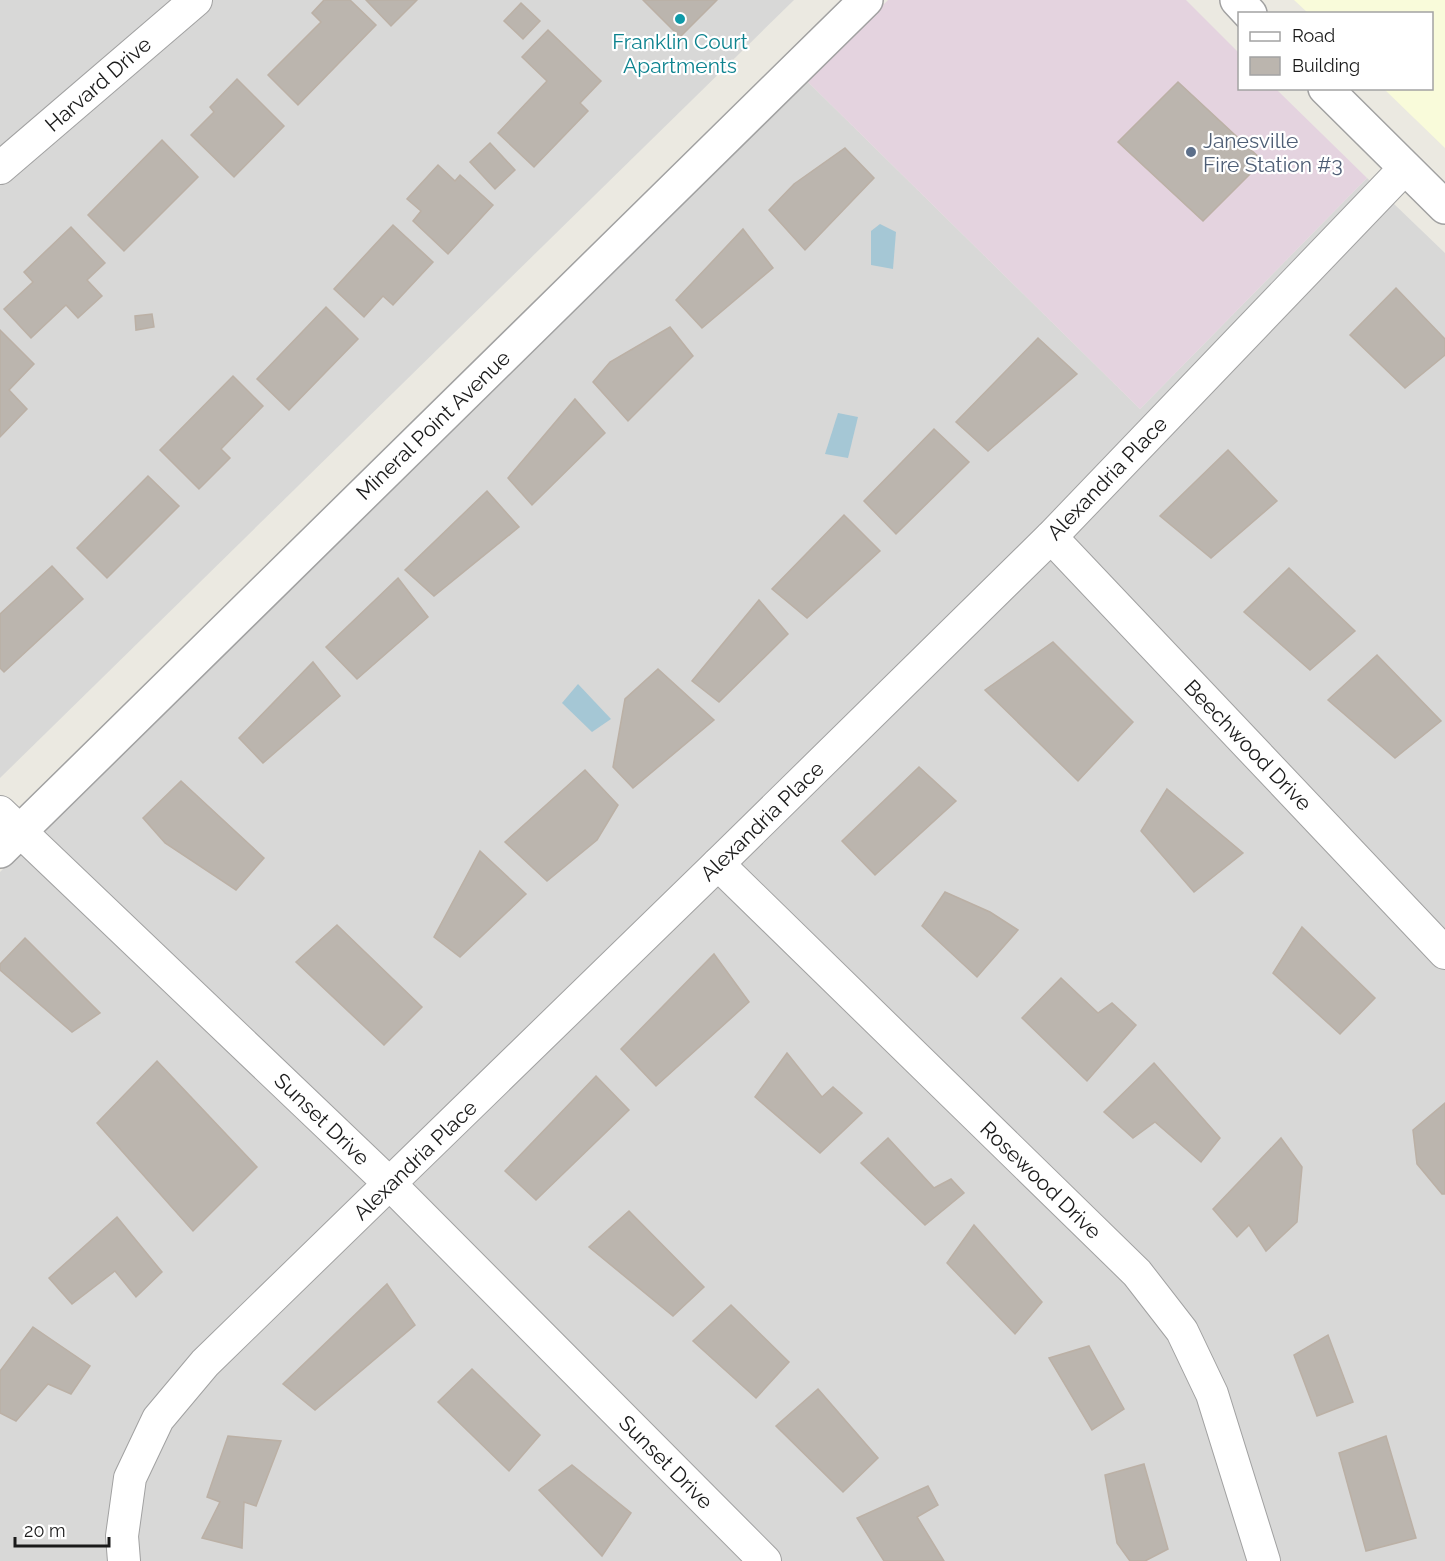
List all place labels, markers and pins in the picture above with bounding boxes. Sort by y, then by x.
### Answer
marker: Franklin Court Apartments [673,12,687,26]
place label: Franklin Court Apartments [612,29,748,78]
place label: Janesville Fire Station #3 [1203,128,1343,177]
marker: Janesville Fire Station #3 [1184,145,1198,159]

